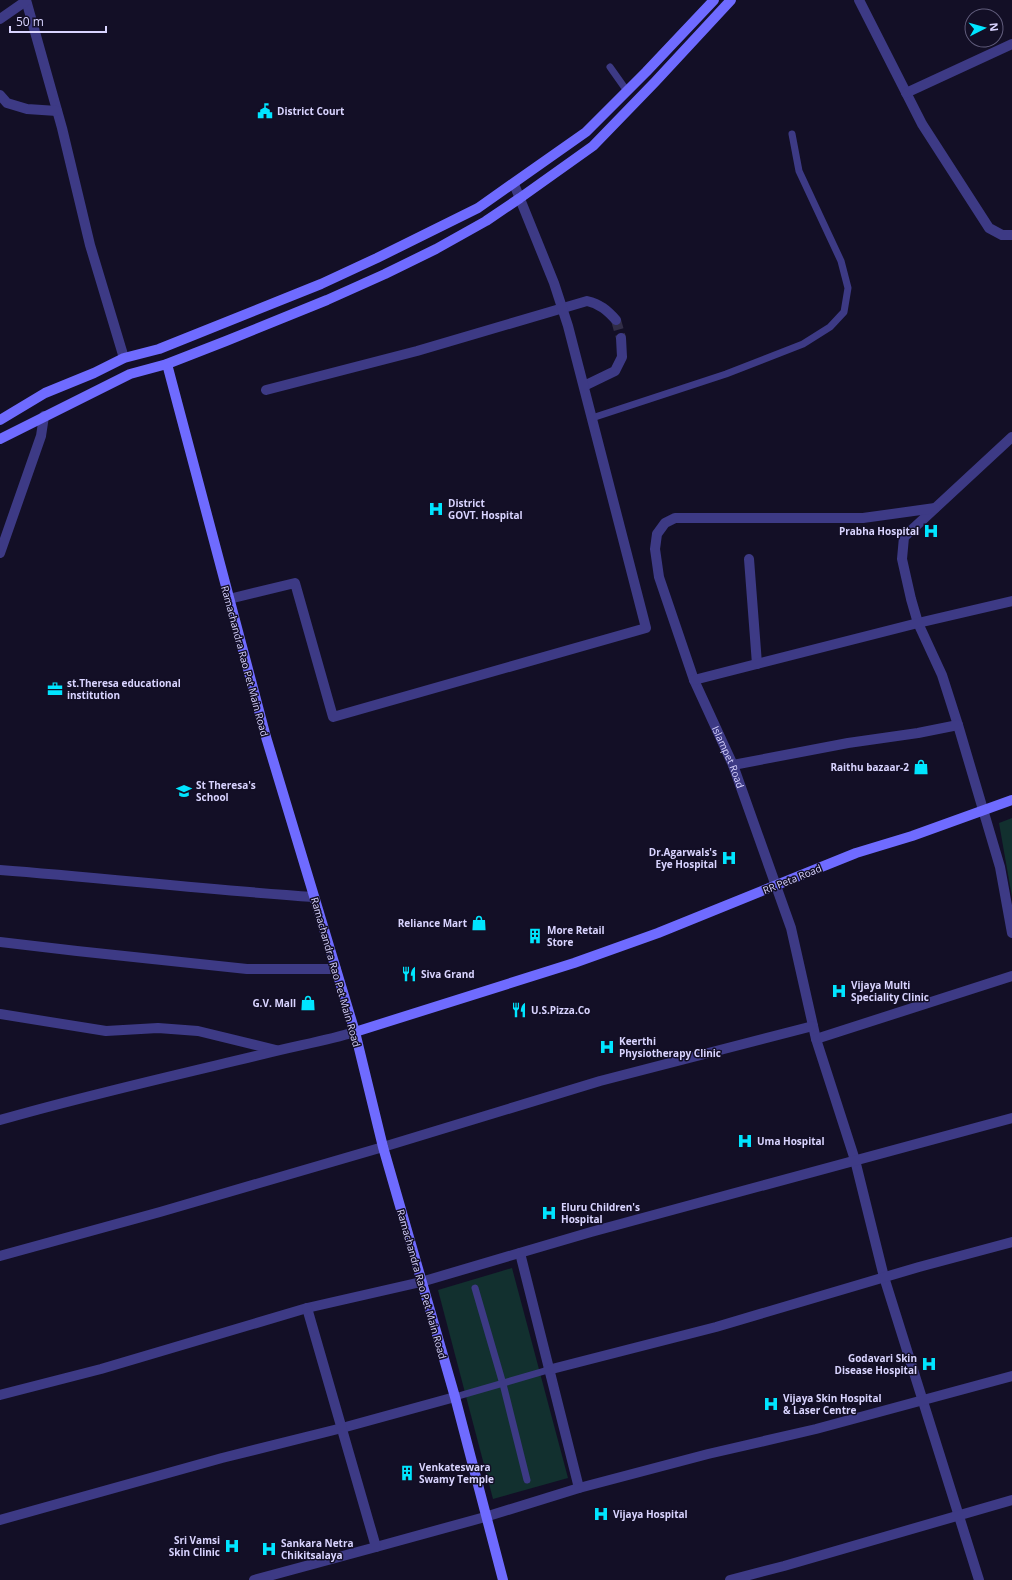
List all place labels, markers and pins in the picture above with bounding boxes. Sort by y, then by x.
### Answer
public building icon: District Court [256,102,274,120]
place label: District Court [277,104,345,118]
place label: District GOVT. Hospital [448,496,523,522]
hospital icon: District GOVT. Hospital [427,500,445,518]
hospital icon: Prabha Hospital [922,522,940,540]
place label: Prabha Hospital [839,524,919,538]
place label: st.Theresa educational institution [67,676,181,702]
office icon: st.Theresa educational institution [46,680,64,698]
shop icon: Raithu bazaar-2 [912,758,930,776]
place label: Raithu bazaar-2 [830,760,909,774]
place label: St Theresa's School [196,778,256,804]
school or university icon: St Theresa's School [175,782,193,800]
place label: Dr.Agarwals's Eye Hospital [649,845,717,871]
hospital icon: Dr.Agarwals's Eye Hospital [720,849,738,867]
shop icon: Reliance Mart [470,914,488,932]
place label: Reliance Mart [398,916,468,930]
place label: More Retail Store [547,923,605,949]
building icon: More Retail Store [526,927,544,945]
restaurant icon: Siva Grand [400,965,418,983]
place label: Siva Grand [421,967,475,981]
place label: Vijaya Multi Speciality Clinic [851,978,929,1004]
hospital icon: Vijaya Multi Speciality Clinic [830,982,848,1000]
shop icon: G.V. Mall [299,994,317,1012]
place label: G.V. Mall [252,996,296,1010]
restaurant icon: U.S.Pizza.Co [510,1001,528,1019]
place label: U.S.Pizza.Co [531,1003,590,1017]
place label: Keerthi Physiotherapy Clinic [619,1034,721,1060]
hospital icon: Keerthi Physiotherapy Clinic [598,1038,616,1056]
hospital icon: Uma Hospital [736,1132,754,1150]
place label: Uma Hospital [757,1134,825,1148]
place label: Eluru Children's Hospital [561,1200,640,1226]
hospital icon: Eluru Children's Hospital [540,1204,558,1222]
place label: Godavari Skin Disease Hospital [835,1351,917,1377]
hospital icon: Godavari Skin Disease Hospital [920,1355,938,1373]
place label: Vijaya Skin Hospital & Laser Centre [783,1391,882,1417]
hospital icon: Vijaya Skin Hospital & Laser Centre [762,1395,780,1413]
place label: Venkateswara Swamy Temple [419,1460,494,1486]
building icon: Venkateswara Swamy Temple [398,1464,416,1482]
hospital icon: Vijaya Hospital [592,1505,610,1523]
place label: Vijaya Hospital [613,1507,688,1521]
place label: Sri Vamsi Skin Clinic [169,1533,220,1559]
place label: Sankara Netra Chikitsalaya [281,1536,354,1562]
hospital icon: Sri Vamsi Skin Clinic [223,1537,241,1555]
hospital icon: Sankara Netra Chikitsalaya [260,1540,278,1558]

